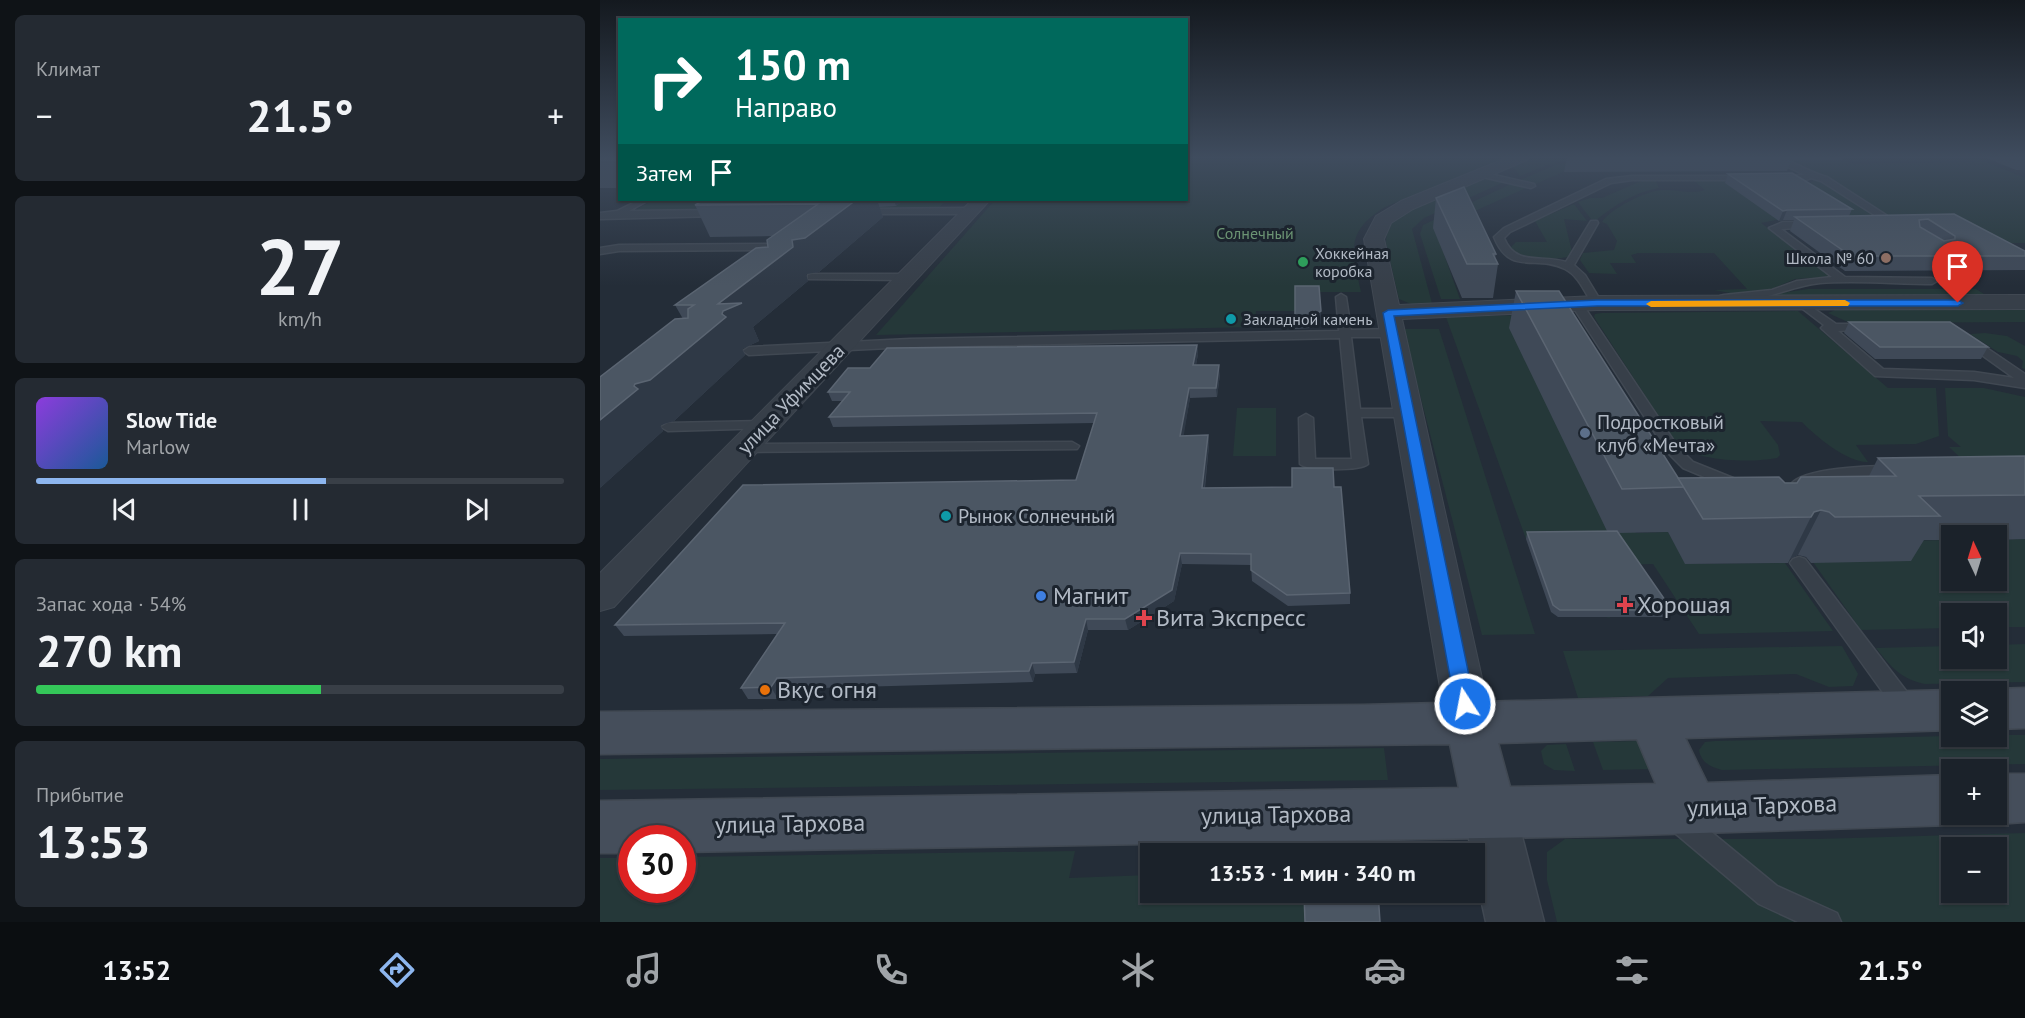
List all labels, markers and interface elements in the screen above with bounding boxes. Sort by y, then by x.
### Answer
text: 150 m [735,37,851,92]
icon: right [636,42,714,120]
text: Климат [36,56,100,82]
text: 21.5° [246,86,354,144]
text: Направо [735,90,837,124]
text: − [36,94,53,137]
text: + [547,94,564,137]
icon: arrive [705,156,738,189]
text: Затем [636,159,693,187]
text: 27 [256,216,344,317]
park label: Солнечный [1216,223,1294,243]
pin [1932,241,1983,303]
place label: Хоккейная коробка [1315,243,1389,281]
place label: Школа № 60 [1786,248,1874,268]
icon: arrive [1941,250,1974,283]
marker: Школа № 60 [1879,251,1893,265]
marker: Хоккейная коробка [1296,255,1310,269]
text: km/h [278,306,322,332]
place label: Закладной камень [1243,309,1373,329]
marker: Закладной камень [1224,312,1238,326]
street label: улица Уфимцева [732,338,850,460]
text: Slow Tide [126,406,217,434]
place label: Подростковый клуб «Мечта» [1597,409,1724,458]
marker: Подростковый клуб «Мечта» [1578,426,1592,440]
text: Marlow [126,434,190,460]
icon: previous [108,493,141,526]
icon: pause [284,493,317,526]
icon: next [460,493,493,526]
place label: Рынок Солнечный [958,503,1115,529]
marker: Рынок Солнечный [939,509,953,523]
north arrow [1941,525,2007,591]
map controls [1941,525,2007,903]
place label: Магнит [1053,580,1129,611]
marker: Магнит [1034,589,1048,603]
place label: Хорошая [1637,589,1730,620]
text: Запас хода · 54% [36,591,186,617]
marker: Хорошая [1618,598,1632,612]
place label: Вита Экспресс [1156,602,1306,633]
button: sound [1941,603,2007,669]
marker: Вита Экспресс [1137,611,1151,625]
text: 270 km [36,621,182,679]
position arrow [1433,672,1497,736]
place label: Вкус огня [777,674,877,705]
button: layers [1941,681,2007,747]
marker: Вкус огня [758,683,772,697]
button: + [1941,759,2007,825]
text: Прибытие [36,782,124,808]
street label: улица Тархова [1686,787,1838,824]
street label: улица Тархова [1201,798,1351,831]
street label: улица Тархова [715,807,865,840]
text: 13:53 [36,812,150,870]
speed limit sign: 30 [618,825,696,903]
button: − [1941,837,2007,903]
text: 13:53 · 1 мин · 340 m [1209,859,1416,887]
icon: directions [376,949,418,991]
icon: music [623,949,665,991]
icon: phone [870,949,912,991]
icon: climate [1117,949,1159,991]
icon: car [1364,949,1406,991]
icon: filters [1611,949,1653,991]
text: 13:52 [103,953,171,987]
text: 21.5° [1858,953,1922,987]

